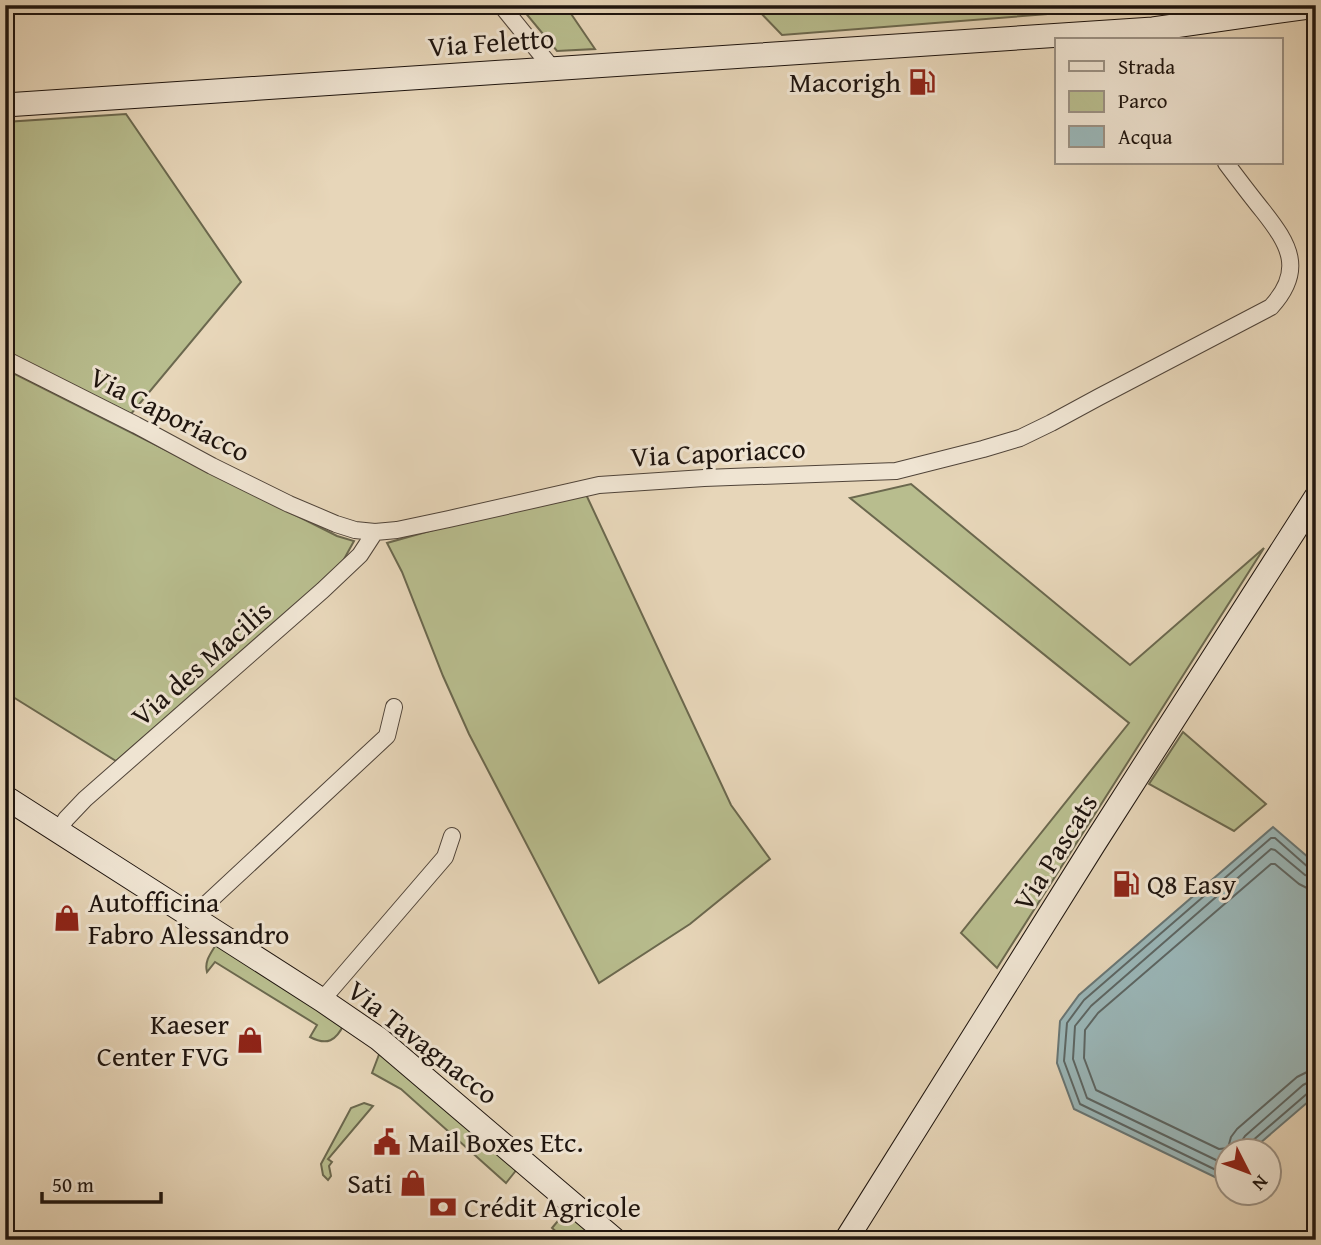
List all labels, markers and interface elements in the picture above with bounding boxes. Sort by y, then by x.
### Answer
street label: Via Feletto [427,17,555,66]
legend [1055,38,1282,164]
text: Strada [1118,51,1175,82]
place label: Macorigh [789,61,901,102]
fuel station icon: Macorigh [907,67,937,97]
text: Parco [1118,85,1168,116]
text: Acqua [1118,121,1172,152]
street label: Via Caporiacco [83,356,258,472]
street label: Via Caporiacco [629,426,807,477]
street label: Via des Macilis [121,590,280,735]
street label: Via Pascats [1002,785,1107,918]
place label: Q8 Easy [1147,863,1236,904]
fuel station icon: Q8 Easy [1111,869,1141,899]
place label: Autofficina Fabro Alessandro [88,881,289,954]
shop icon: Autofficina Fabro Alessandro [52,903,82,933]
street label: Via Tavagnacco [339,970,507,1114]
place label: Kaeser Center FVG [97,1003,229,1076]
shop icon: Kaeser Center FVG [235,1025,265,1055]
place label: Mail Boxes Etc. [408,1121,583,1162]
public building icon: Mail Boxes Etc. [372,1127,402,1157]
north arrow [1212,1136,1282,1206]
scale bar [42,1161,161,1205]
place label: Sati [347,1162,392,1203]
shop icon: Sati [398,1168,428,1198]
text: 50 m [52,1169,94,1200]
text: N [1246,1169,1275,1198]
place label: Crédit Agricole [464,1186,641,1227]
bank icon: Crédit Agricole [428,1192,458,1222]

